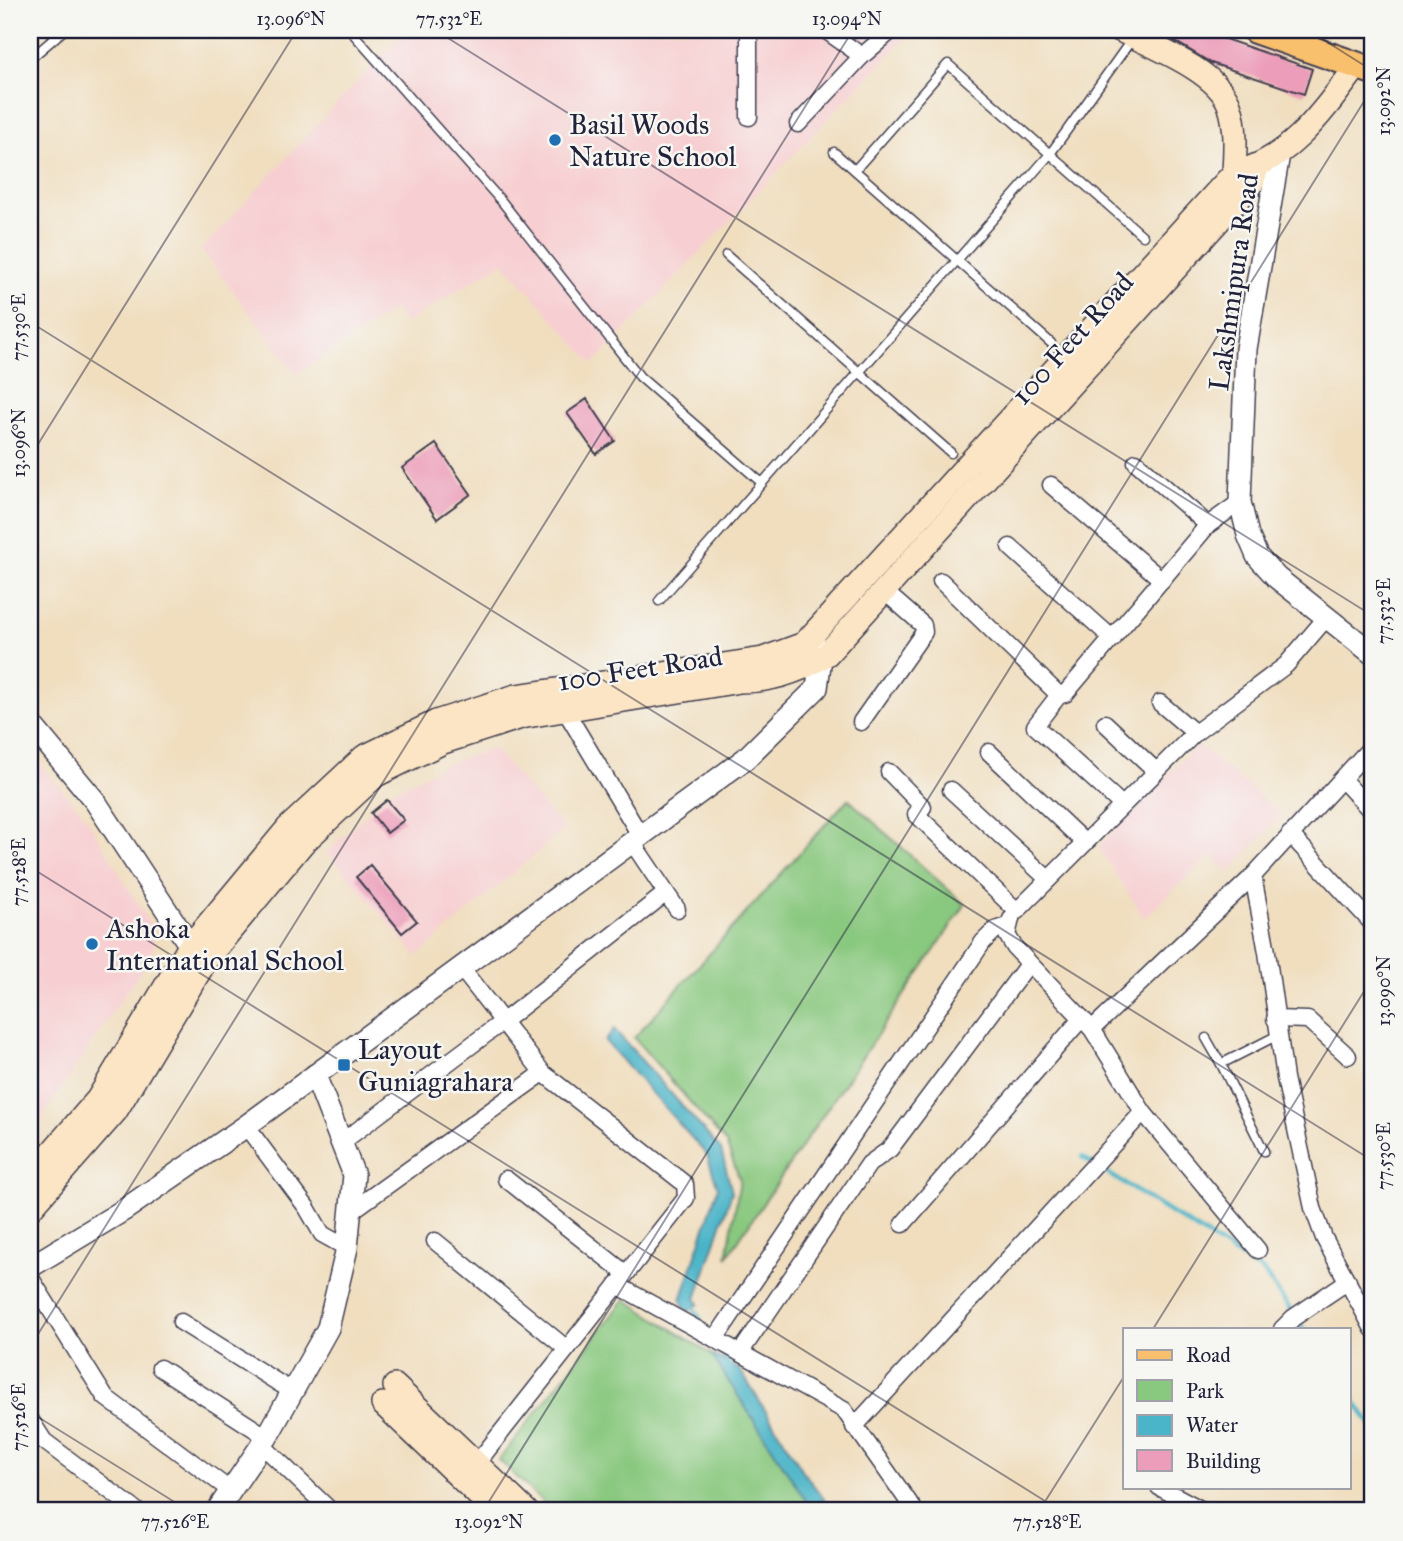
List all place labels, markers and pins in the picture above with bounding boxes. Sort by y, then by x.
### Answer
place label: Basil Woods Nature School [569,107,737,174]
marker: Basil Woods Nature School [547,132,563,148]
place label: Ashoka International School [105,911,344,978]
marker: Ashoka International School [84,936,100,952]
place label: Layout Guniagrahara [358,1032,513,1099]
marker: Layout Guniagrahara [336,1057,352,1073]

